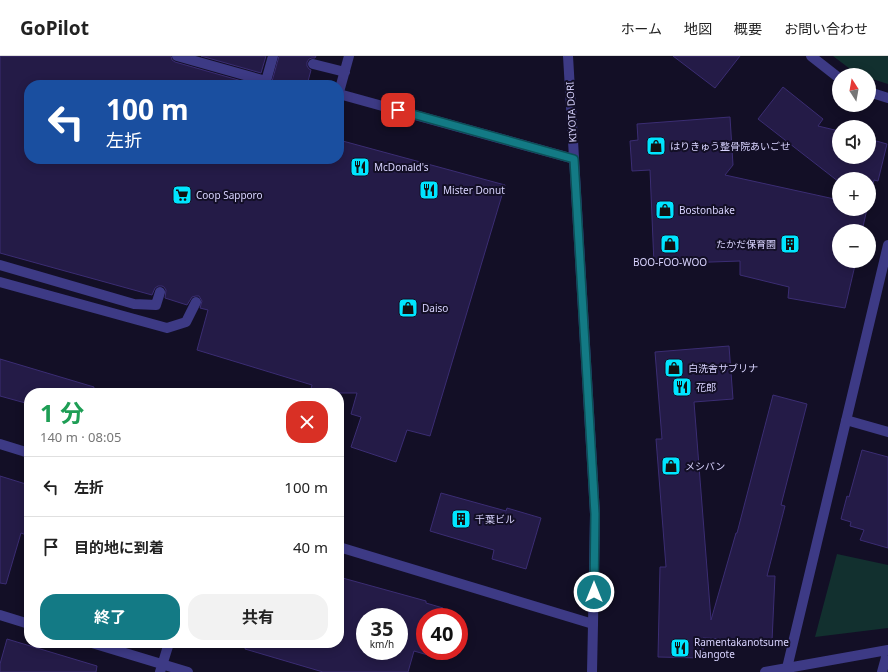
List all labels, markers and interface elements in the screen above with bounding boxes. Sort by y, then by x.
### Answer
text: GoPilot [20,15,89,41]
text: ホーム [620,19,662,38]
text: 地図 [684,19,712,38]
text: 概要 [734,19,762,38]
text: お問い合わせ [784,19,868,38]
north arrow [832,68,876,112]
map controls [832,68,876,268]
street label: KIYOTA DORI [562,81,580,143]
text: 100 m [106,90,189,128]
pin [381,93,415,127]
icon: left [40,96,92,148]
icon: arrive [387,99,409,121]
button: sound [832,120,876,164]
text: 左折 [106,128,142,152]
shop icon: はりきゅう整骨院あいごせ [645,135,667,157]
place label: はりきゅう整骨院あいごせ [670,139,790,153]
restaurant icon: McDonald's [349,156,371,178]
place label: McDonald's [374,160,429,174]
button: + [832,172,876,216]
restaurant icon: Mister Donut [418,179,440,201]
place label: Mister Donut [443,183,505,197]
supermarket icon: Coop Sapporo [171,184,193,206]
place label: Coop Sapporo [196,188,263,202]
shop icon: Bostonbake [654,199,676,221]
place label: Bostonbake [679,203,735,217]
button: − [832,224,876,268]
shop icon: BOO-FOO-WOO [659,233,681,255]
building icon: たかだ保育園 [779,233,801,255]
place label: たかだ保育園 [716,237,776,251]
place label: BOO-FOO-WOO [633,255,707,269]
shop icon: Daiso [397,297,419,319]
place label: Daiso [422,301,448,315]
shop icon: 白洗舎サブリナ [663,357,685,379]
place label: 白洗舎サブリナ [688,361,758,375]
restaurant icon: 花郎 [671,376,693,398]
place label: 花郎 [696,380,716,394]
text: 1 分 [40,396,84,429]
button: close [286,401,328,443]
text: 140 m · 08:05 [40,428,121,446]
shop icon: メシパン [660,455,682,477]
place label: メシパン [685,459,725,473]
icon: left [40,476,62,498]
text: 左折 [74,477,104,497]
text: 100 m [284,477,328,497]
building icon: 千葉ビル [450,508,472,530]
place label: 千葉ビル [475,512,515,526]
icon: arrive [40,536,62,558]
text: 目的地に到着 [74,537,164,557]
text: 40 m [293,537,328,557]
position arrow [573,571,615,613]
button: 終了 [40,594,180,640]
button: 共有 [188,594,328,640]
speed limit sign: 40 [416,608,468,660]
text: 35 [371,615,393,642]
place label: Ramentakanotsume Nangote [694,635,789,661]
text: km/h [370,637,394,651]
restaurant icon: Ramentakanotsume Nangote [669,637,691,659]

